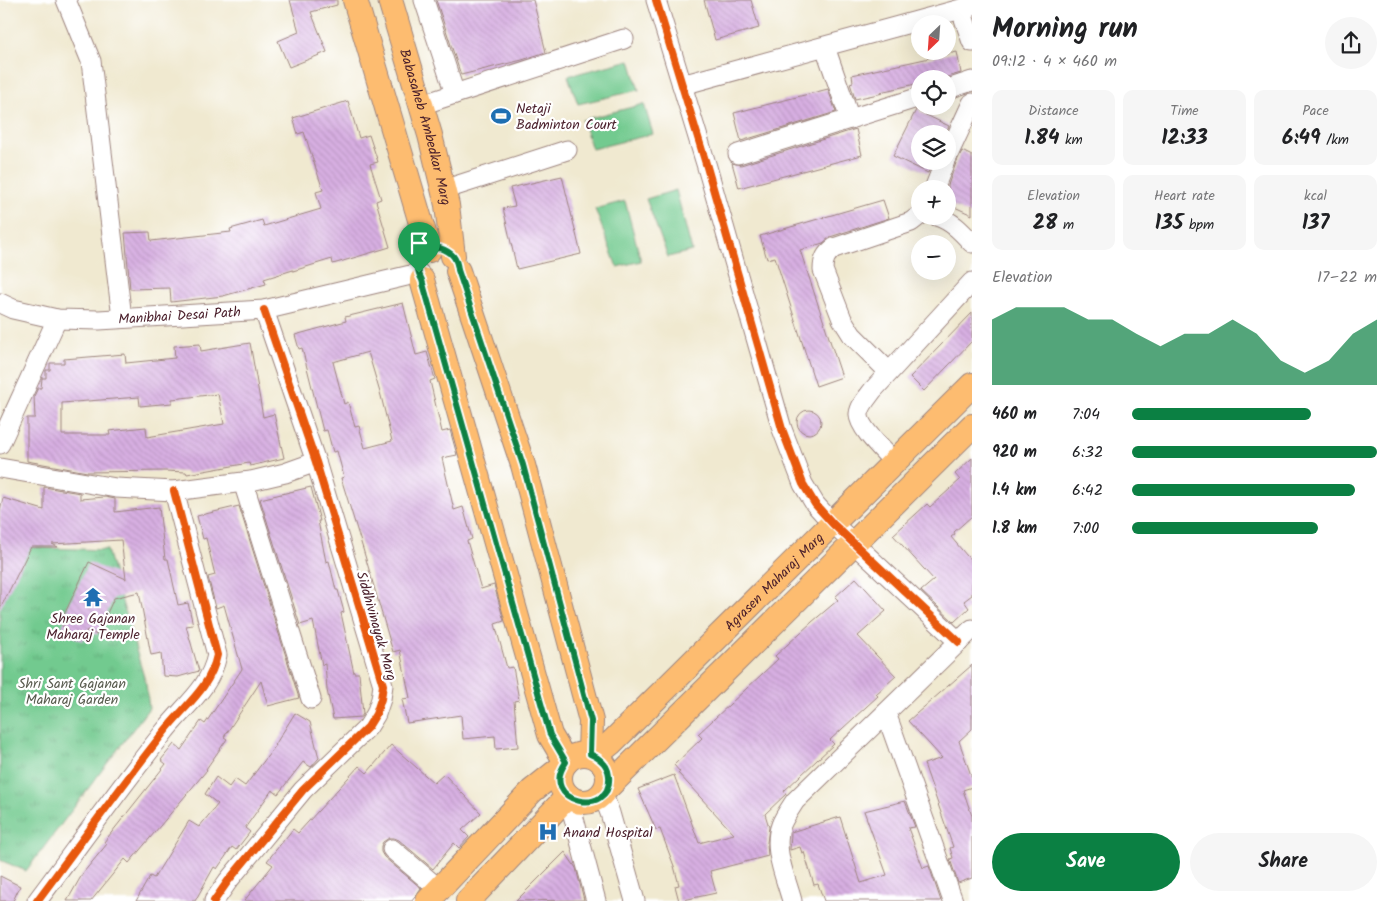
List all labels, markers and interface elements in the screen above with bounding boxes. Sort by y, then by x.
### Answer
text: Morning run [992,7,1138,52]
north arrow [911,15,956,60]
map controls [911,15,956,280]
button: share [1325,17,1377,69]
street label: Babasaheb Ambedkar Marg [393,46,457,208]
text: 09:12 · 4 × 460 m [992,49,1117,74]
button: locate [911,70,956,115]
place label: Netaji Badminton Court [516,98,617,136]
text: Distance [1028,100,1079,122]
text: Time [1170,100,1199,122]
text: Pace [1302,100,1329,122]
sports icon: Netaji Badminton Court [490,105,512,127]
text: 1.84 [1024,122,1059,155]
text: 12:33 [1161,122,1208,155]
text: 6:49 [1282,122,1321,155]
button: layers [911,125,956,170]
text: km [1059,129,1083,151]
text: /km [1321,129,1349,151]
button: + [911,180,956,225]
text: Elevation [1027,185,1080,207]
text: Heart rate [1154,185,1215,207]
text: kcal [1304,185,1327,207]
text: 28 [1033,207,1057,240]
text: 135 [1155,207,1183,240]
text: 137 [1302,207,1329,240]
text: m [1057,214,1074,236]
text: bpm [1183,214,1214,236]
pin [398,222,440,273]
icon: arrive [405,229,433,257]
button: − [911,235,956,280]
text: Elevation [992,265,1053,290]
text: 17–22 m [1317,265,1377,290]
street label: Manibhai Desai Path [117,301,241,331]
text: 460 m [992,402,1037,427]
text: 7:04 [1072,402,1100,427]
text: 920 m [992,440,1037,465]
text: 6:32 [1072,440,1103,465]
text: 1.4 km [992,478,1037,503]
text: 6:42 [1072,478,1103,503]
text: 1.8 km [992,516,1037,541]
text: 7:00 [1072,516,1099,541]
street label: Agrasen Maharaj Marg [720,528,829,637]
street label: Siddhivinayak Marg [350,569,402,684]
temple icon: Shree Gajanan Maharaj Temple [82,586,104,608]
place label: Shree Gajanan Maharaj Temple [46,608,140,646]
park label: Shri Sant Gajanan Maharaj Garden [18,673,126,711]
hospital icon: Anand Hospital [537,821,559,843]
place label: Anand Hospital [563,822,653,844]
button: Save [992,833,1180,891]
button: Share [1190,833,1377,891]

